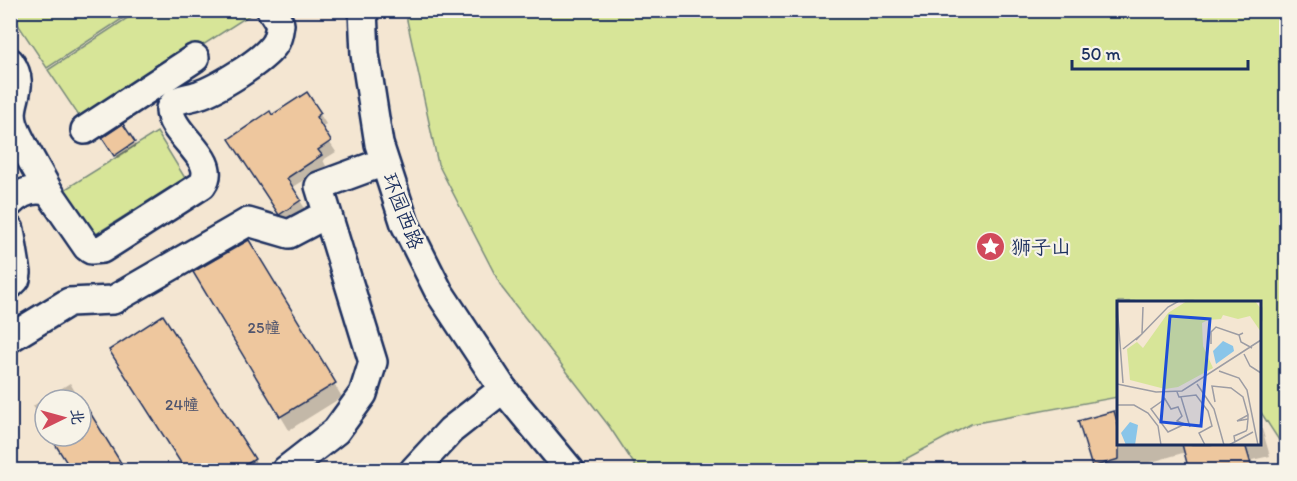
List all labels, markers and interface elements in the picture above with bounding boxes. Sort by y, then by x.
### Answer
scale bar [1072,33,1248,71]
text: 50 m [1081,43,1121,65]
street label: 环园西路 [377,169,429,254]
place icon: 狮子山 [974,231,1006,263]
place label: 狮子山 [1011,235,1071,259]
inset map [1117,301,1261,445]
house number: 25幢 [248,318,280,337]
north arrow [33,388,93,448]
house number: 24幢 [165,395,199,414]
text: 北 [67,408,88,426]

